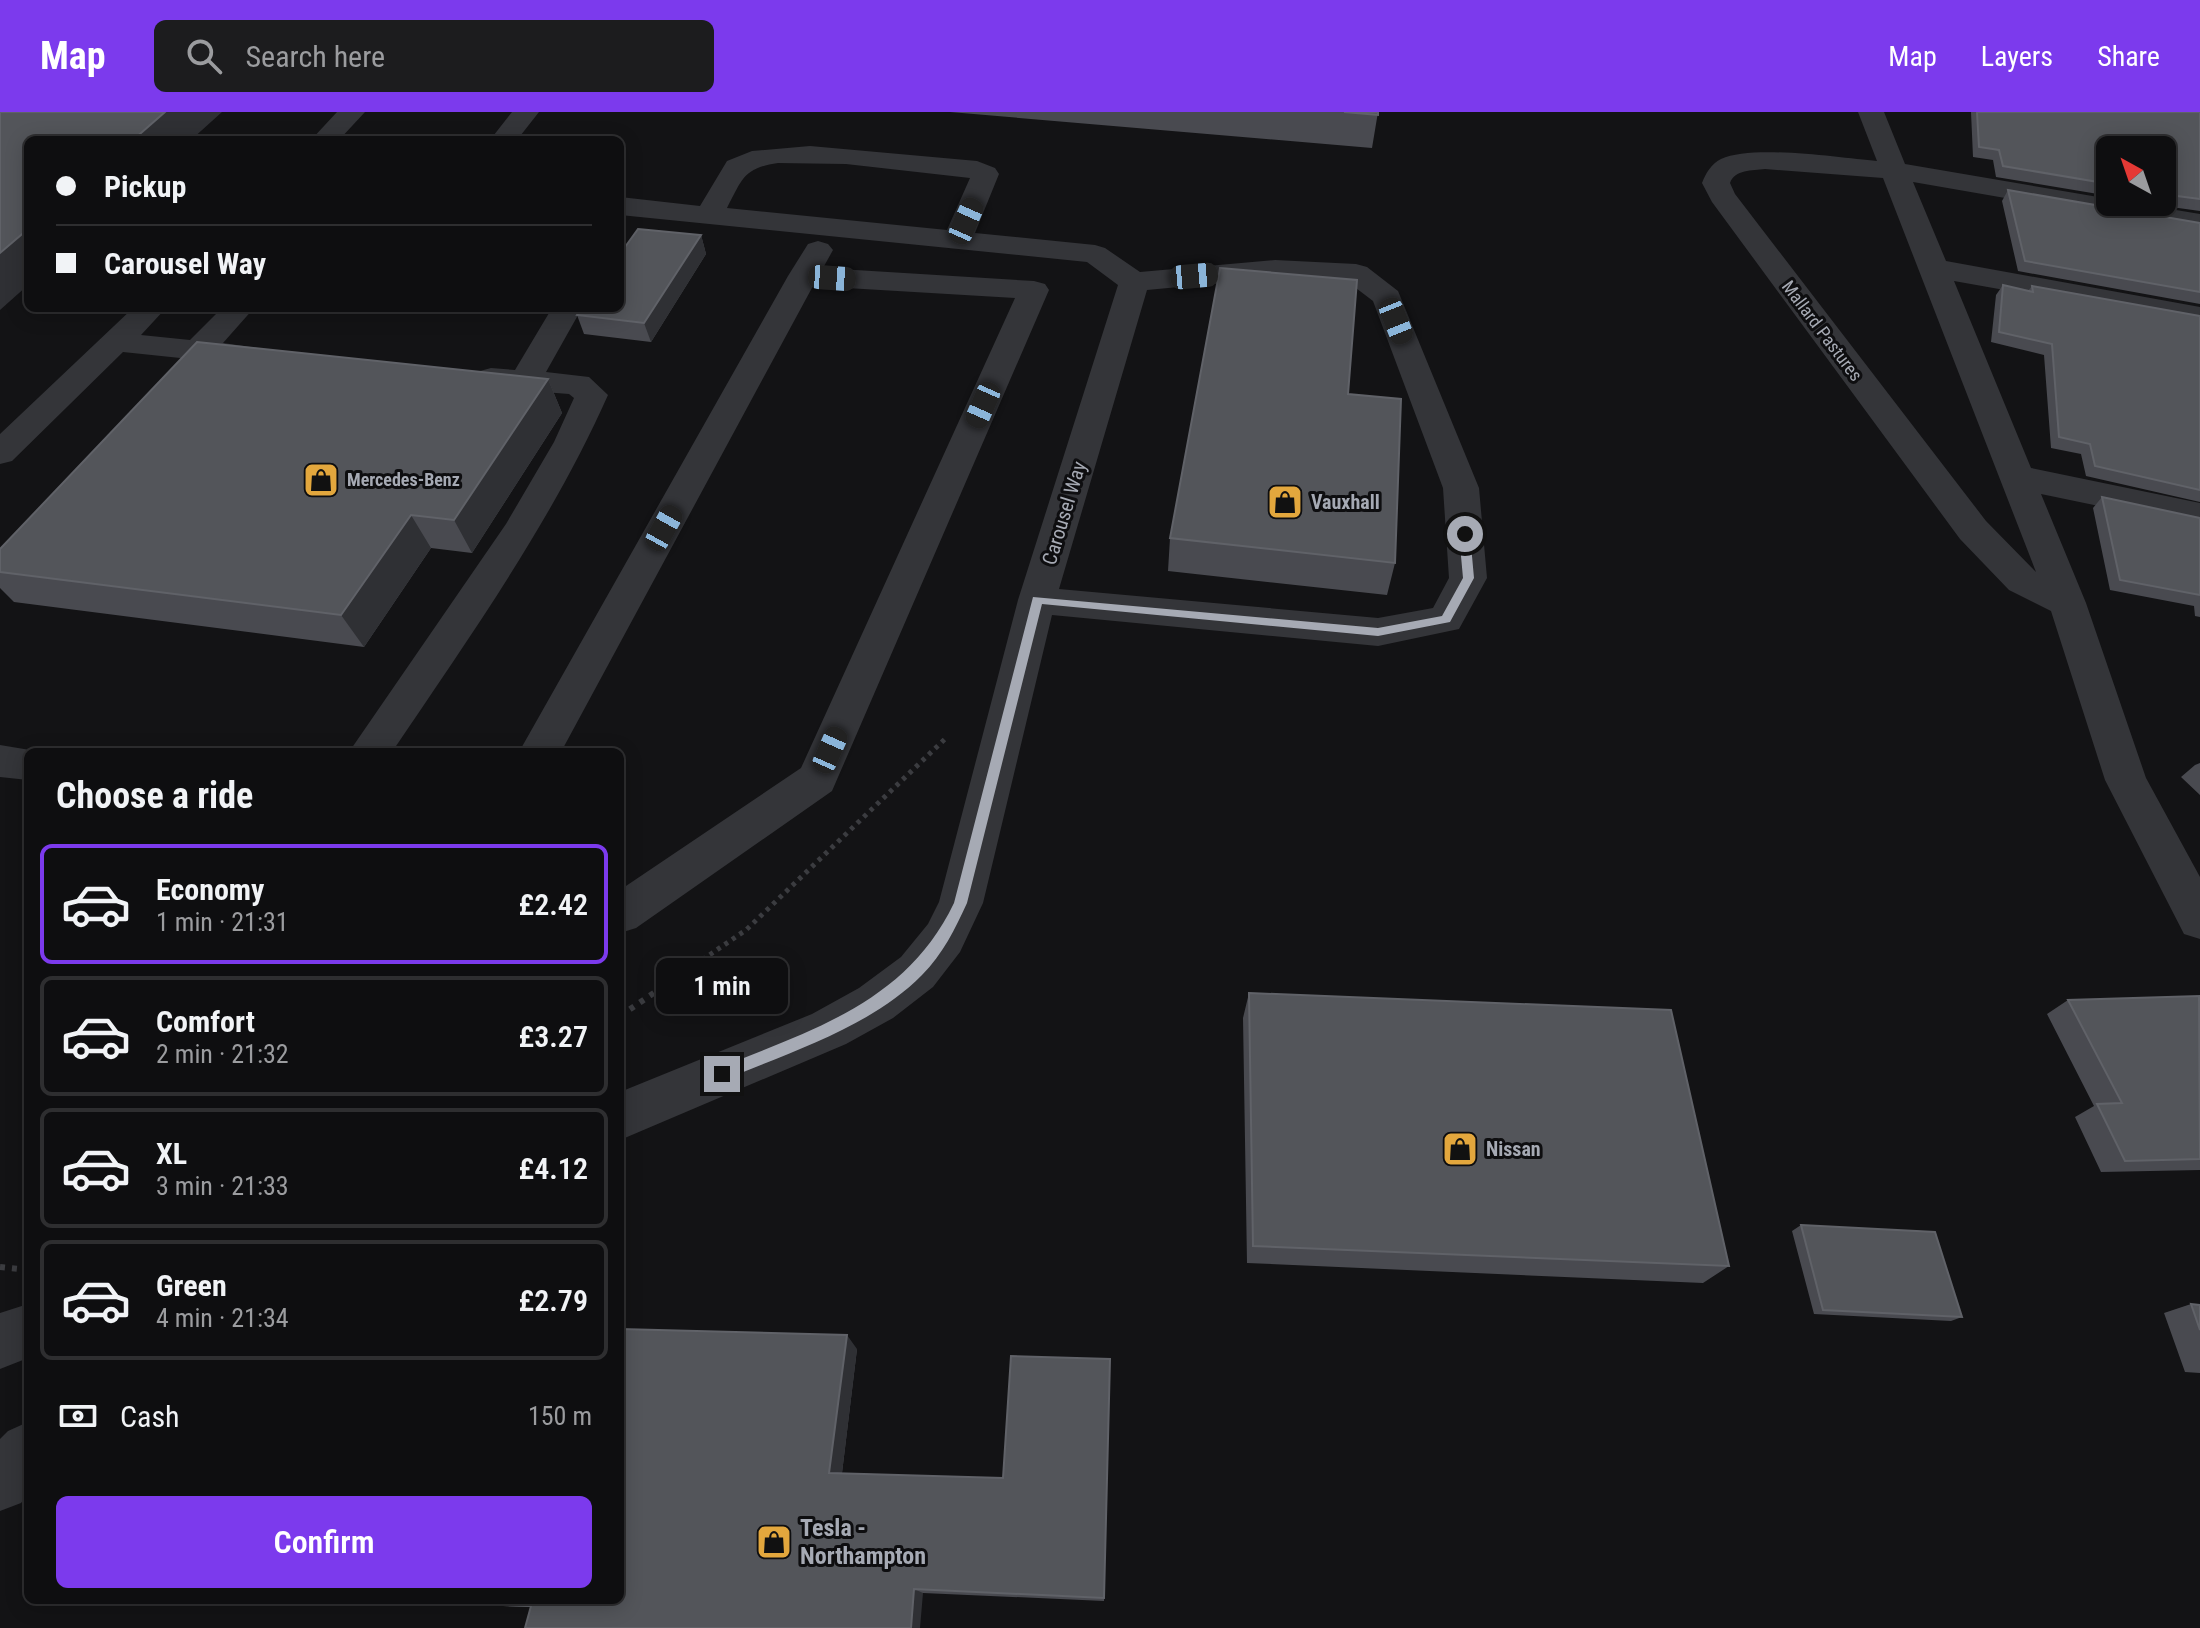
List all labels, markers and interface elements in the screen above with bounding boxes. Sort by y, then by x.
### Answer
search box [154,20,714,92]
text: Map [40,34,106,78]
icon: search [182,34,226,78]
text: Search here [246,39,385,74]
text: Map [1888,40,1937,73]
text: Layers [1981,40,2053,73]
text: Share [2097,40,2160,73]
north arrow [2096,136,2176,216]
map controls [2096,136,2176,216]
text: Pickup [104,169,186,204]
car [945,194,987,248]
text: Carousel Way [104,246,266,281]
car [1169,262,1219,290]
car [807,264,857,292]
street label: Mallard Pastures [1778,276,1867,385]
car [1376,294,1416,348]
car [962,378,1004,432]
street label: Carousel Way [1037,458,1091,568]
shop icon: Mercedes-Benz [302,461,340,499]
place label: Mercedes-Benz [347,469,460,490]
shop icon: Vauxhall [1266,483,1304,521]
place label: Vauxhall [1311,490,1380,514]
car [642,501,686,555]
route start [1447,516,1483,552]
car [809,723,851,777]
text: Choose a ride [56,775,253,817]
icon: car [60,868,132,940]
text: Economy [156,872,264,907]
text: £2.42 [519,887,588,922]
text: 1 min · 21:31 [156,907,289,937]
callout: 1 min [656,958,788,1014]
text: 1 min [693,971,751,1001]
icon: car [60,1000,132,1072]
text: Comfort [156,1004,255,1039]
text: £3.27 [519,1019,588,1054]
text: 2 min · 21:32 [156,1039,289,1069]
route end [704,1056,740,1092]
shop icon: Nissan [1441,1130,1479,1168]
icon: car [60,1132,132,1204]
text: XL [156,1136,187,1171]
place label: Nissan [1486,1137,1541,1161]
text: £4.12 [519,1151,588,1186]
text: 3 min · 21:33 [156,1171,289,1201]
icon: car [60,1264,132,1336]
text: Green [156,1268,227,1303]
text: £2.79 [519,1283,588,1318]
text: 4 min · 21:34 [156,1303,289,1333]
icon: cash [56,1394,100,1438]
text: Cash [120,1399,180,1434]
text: 150 m [528,1401,592,1431]
button: Confirm [56,1496,592,1588]
place label: Tesla - Northampton [800,1514,926,1570]
shop icon: Tesla - Northampton [755,1523,793,1561]

